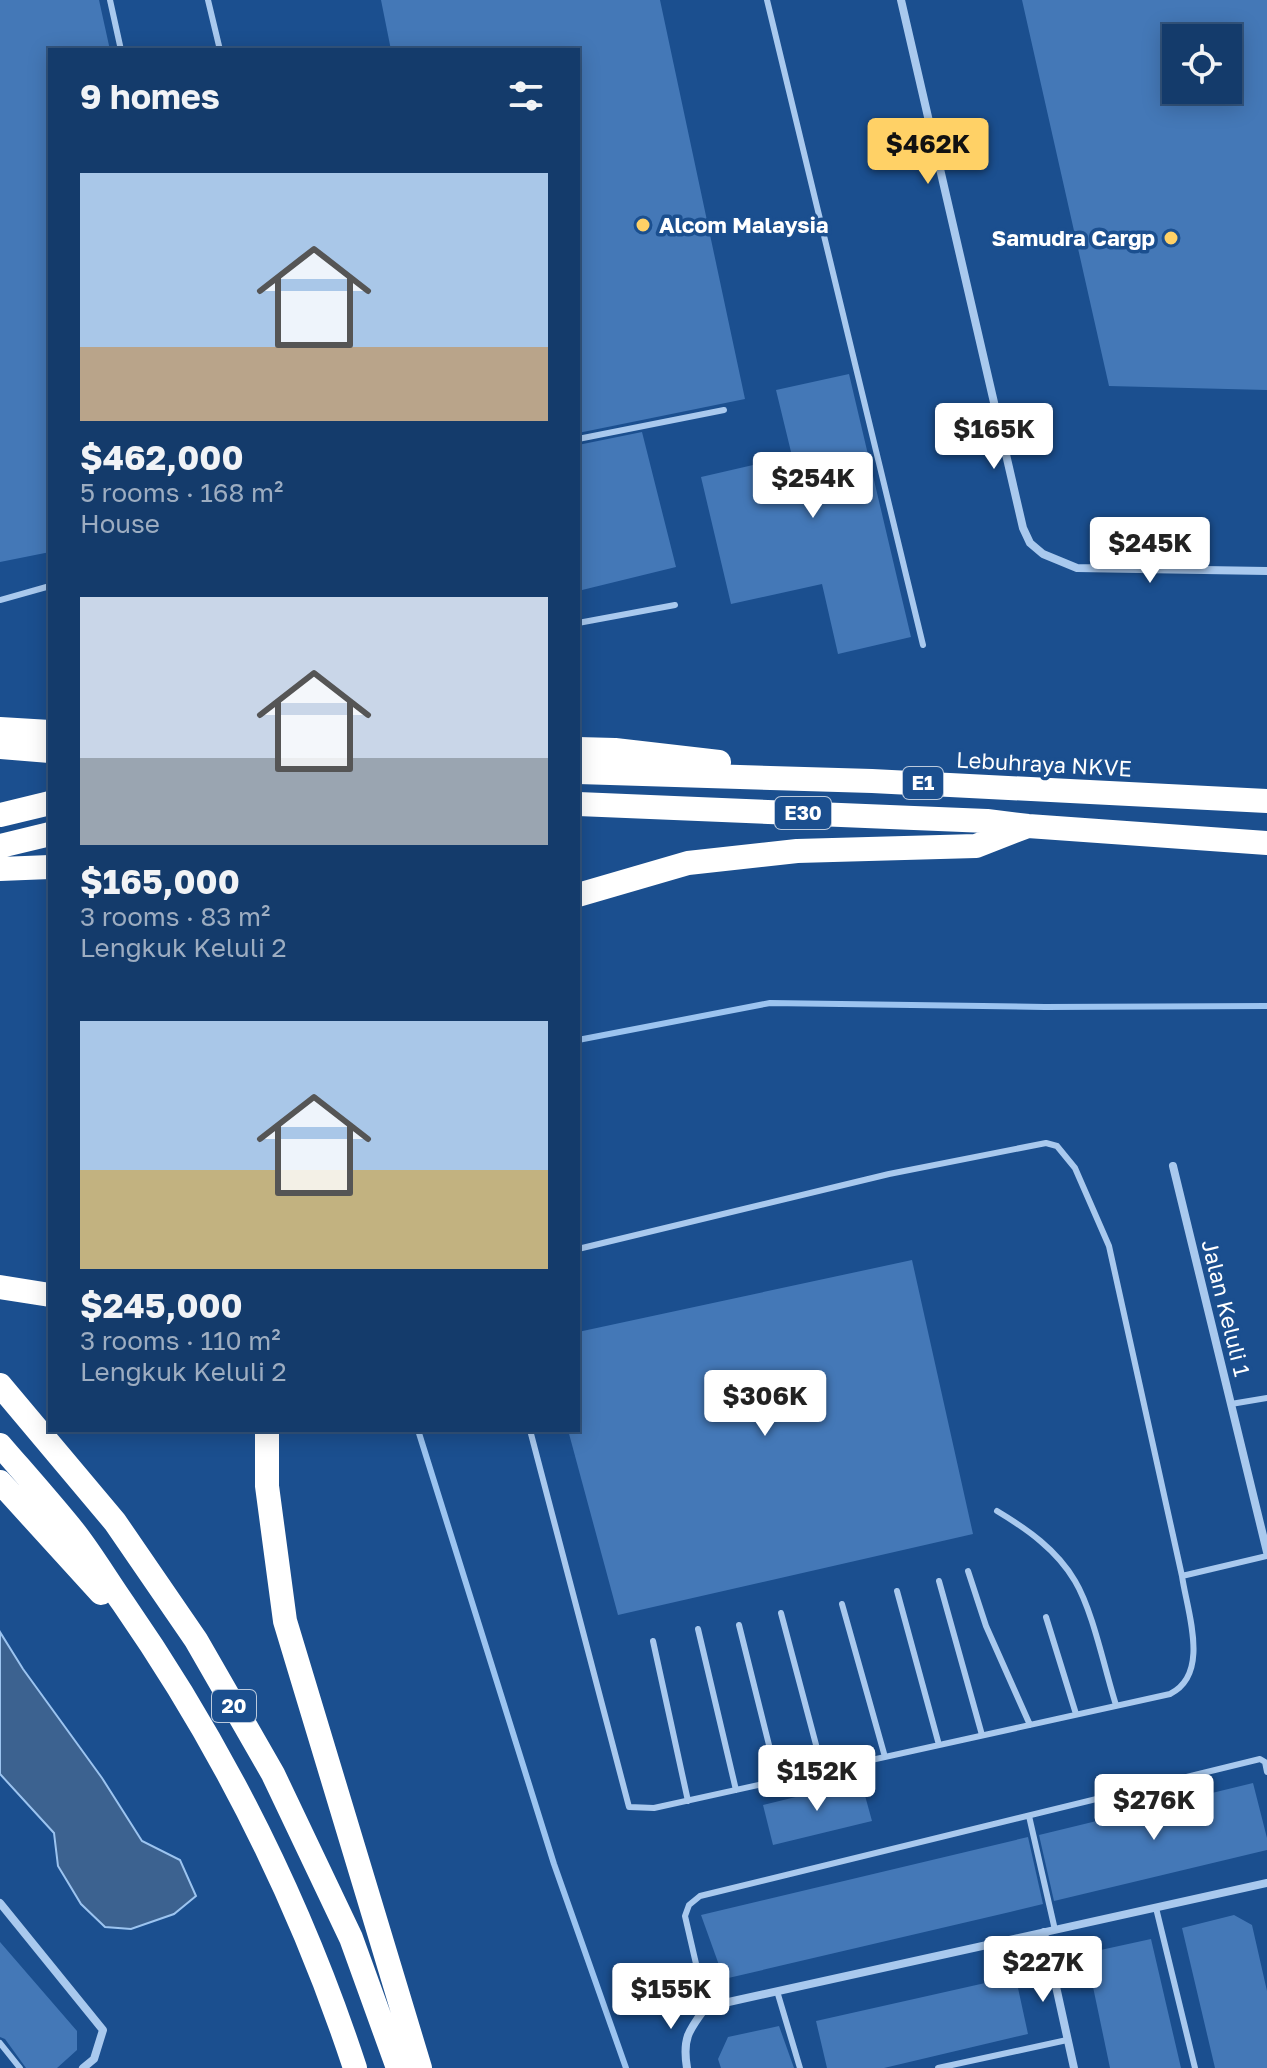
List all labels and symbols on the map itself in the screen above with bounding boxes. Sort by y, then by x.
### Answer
pin: $462K [872,118,984,186]
place label: Alcom Malaysia [659,211,828,238]
marker: Alcom Malaysia [634,216,652,234]
place label: Samudra Cargp [991,224,1155,251]
marker: Samudra Cargp [1162,229,1180,247]
pin: $165K [938,403,1050,471]
pin: $254K [757,452,869,520]
pin: $245K [1094,517,1206,585]
street label: Lebuhraya NKVE [956,745,1132,782]
road number: E1 [903,767,943,799]
road number: E30 [775,797,831,829]
street label: Jalan Keluli 1 [1196,1237,1257,1379]
pin: $306K [709,1370,821,1438]
road number: 20 [212,1690,256,1722]
pin: $152K [761,1745,873,1813]
pin: $276K [1098,1774,1210,1842]
pin: $227K [987,1936,1099,2004]
pin: $155K [615,1963,727,2031]

